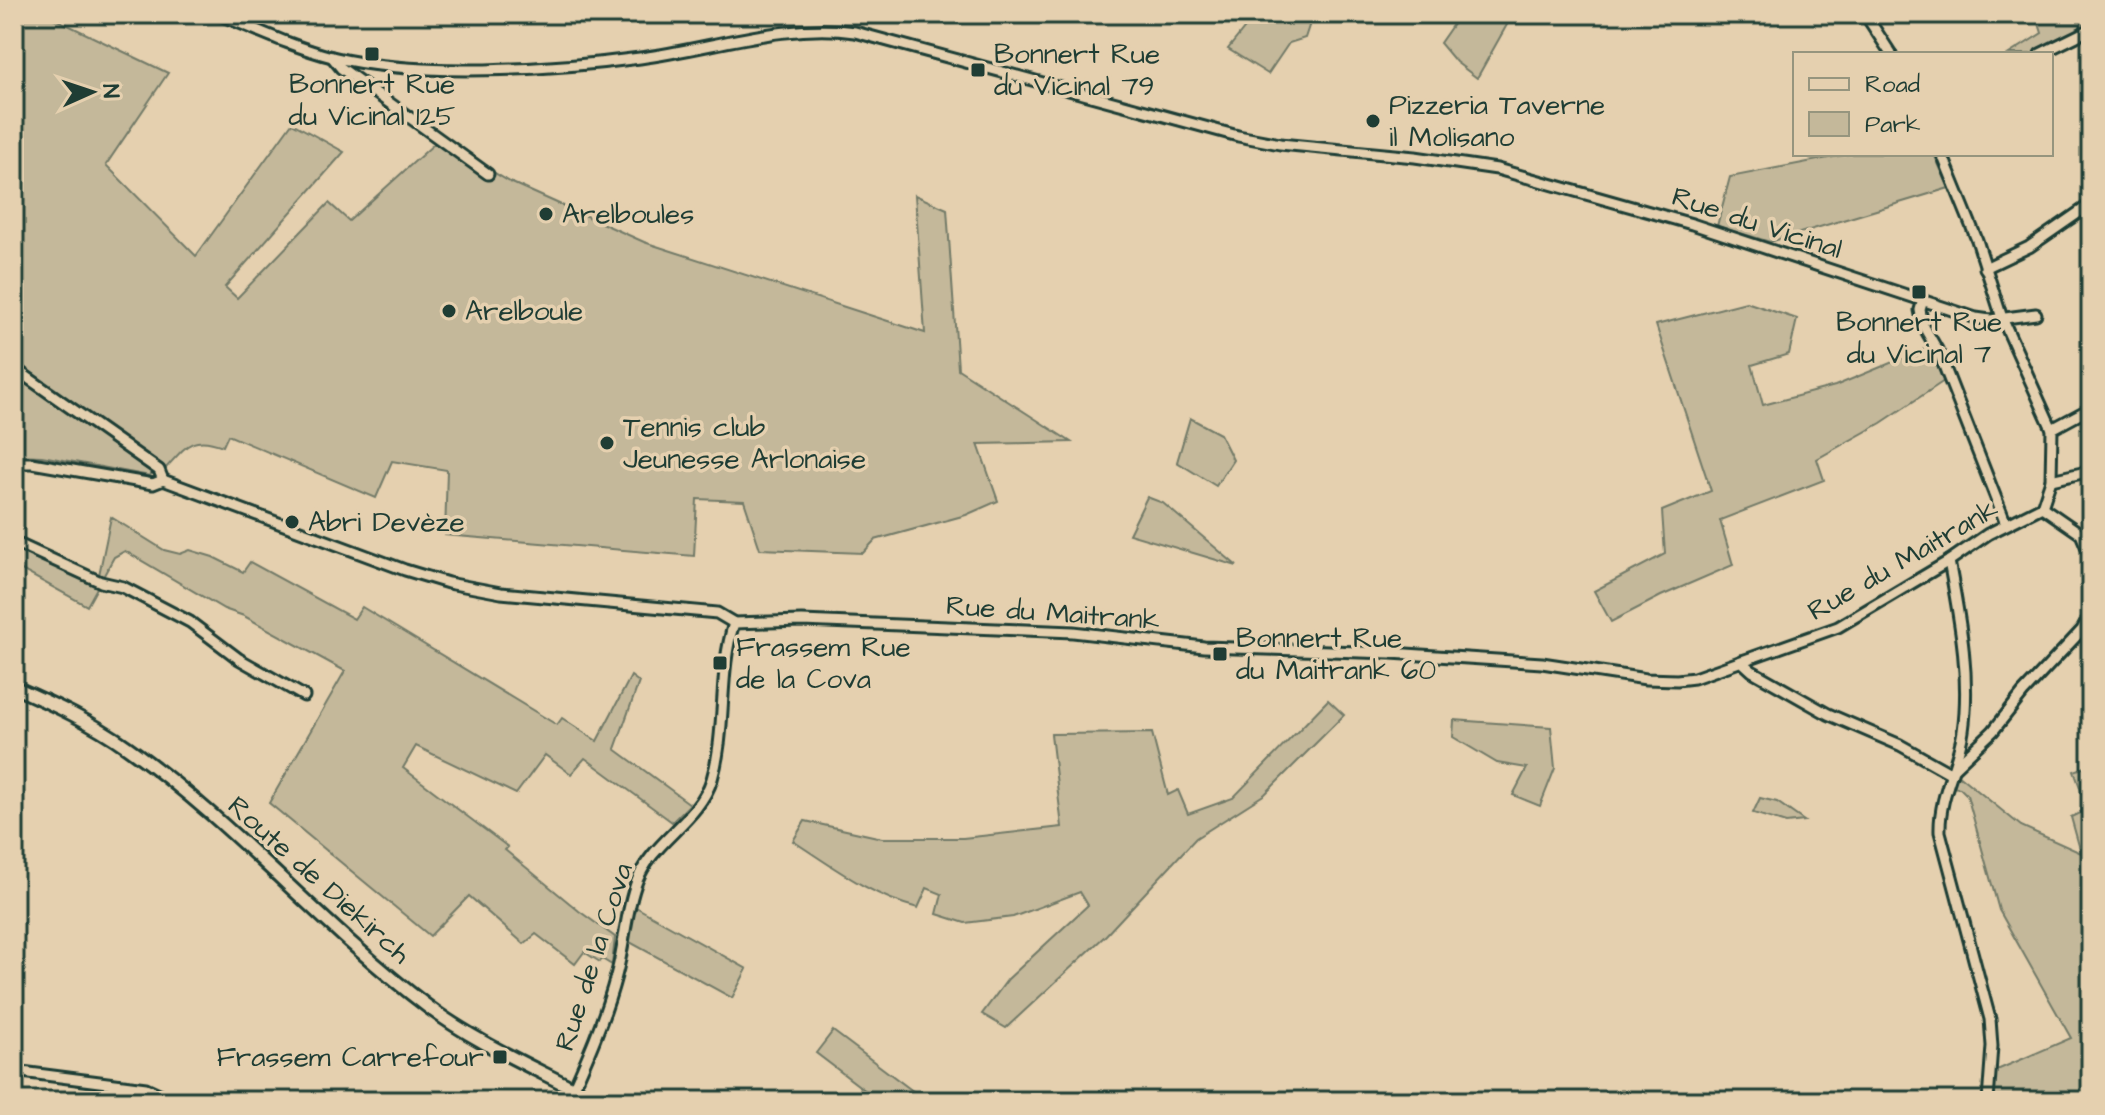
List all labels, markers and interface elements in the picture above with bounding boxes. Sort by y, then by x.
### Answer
place label: Bonnert Rue du Vicinal 79 [994,35,1160,106]
marker: Bonnert Rue du Vicinal 125 [363,45,381,63]
north arrow [52,52,132,132]
legend [1793,52,2053,156]
marker: Bonnert Rue du Vicinal 79 [969,61,987,79]
place label: Bonnert Rue du Vicinal 125 [289,65,456,136]
text: Road [1865,68,1920,102]
text: N [95,83,126,99]
place label: Pizzeria Taverne il Molisano [1389,86,1605,157]
text: Park [1865,108,1921,142]
marker: Pizzeria Taverne il Molisano [1364,112,1382,130]
street label: Rue du Vicinal [1667,177,1847,269]
place label: Arelboules [562,195,694,234]
marker: Arelboules [537,205,555,223]
marker: Bonnert Rue du Vicinal 7 [1910,283,1928,301]
place label: Arelboule [465,292,583,331]
marker: Arelboule [440,302,458,320]
place label: Bonnert Rue du Vicinal 7 [1836,303,2002,374]
place label: Tennis club Jeunesse Arlonaise [623,408,866,479]
marker: Tennis club Jeunesse Arlonaise [598,434,616,452]
street label: Rue du Maitrank [1801,490,2005,630]
place label: Abri Devèze [308,503,465,542]
marker: Abri Devèze [283,513,301,531]
street label: Rue du Maitrank [945,586,1161,640]
place label: Bonnert Rue du Maitrank 60 [1236,619,1436,690]
place label: Frassem Rue de la Cova [736,628,911,699]
marker: Bonnert Rue du Maitrank 60 [1211,645,1229,663]
marker: Frassem Rue de la Cova [711,654,729,672]
street label: Route de Diekirch [219,787,419,973]
street label: Rue de la Cova [545,858,643,1056]
place label: Frassem Carrefour [216,1038,484,1077]
marker: Frassem Carrefour [491,1048,509,1066]

